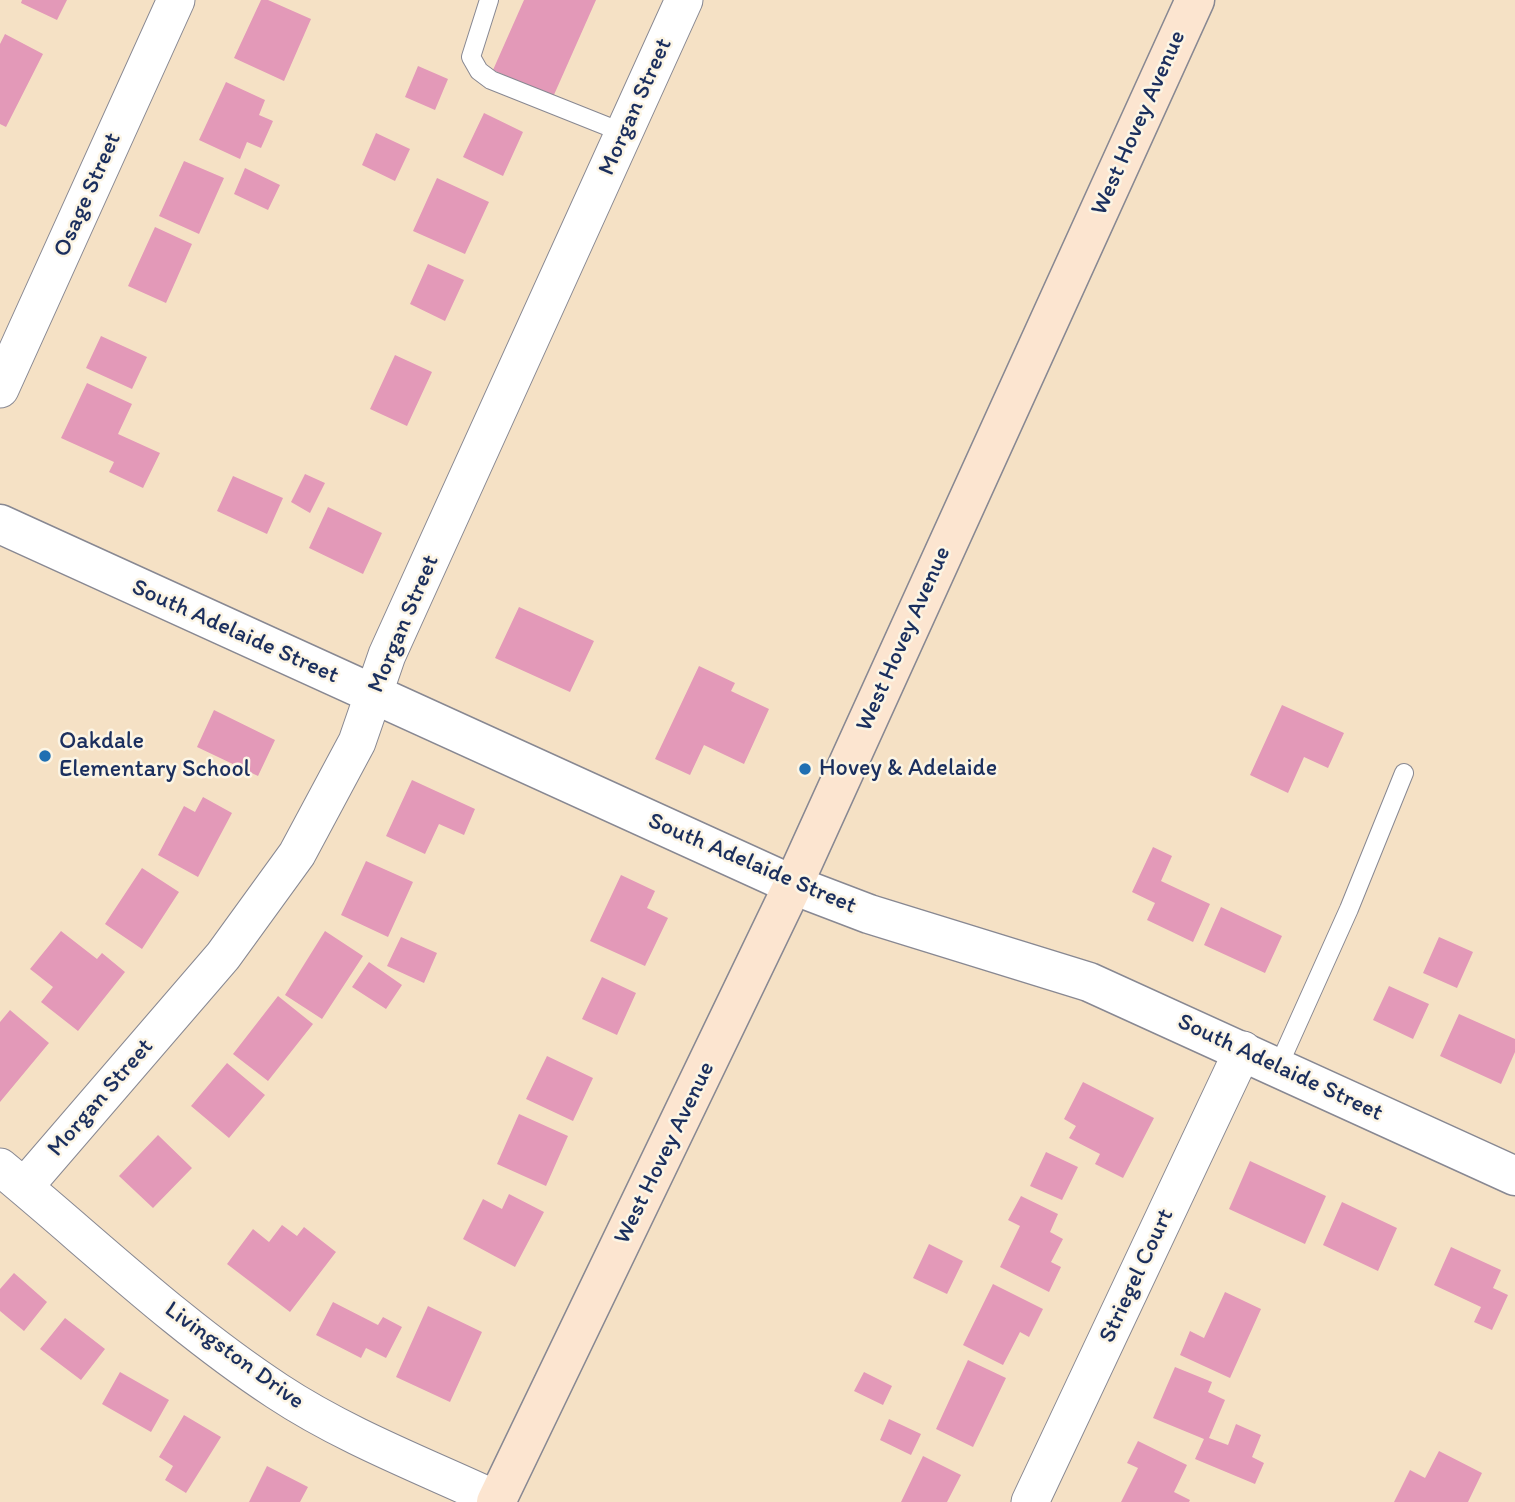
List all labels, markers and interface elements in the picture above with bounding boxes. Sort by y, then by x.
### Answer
street label: West Hovey Avenue [1085,26,1193,220]
street label: Morgan Street [593,34,679,180]
street label: Osage Street [48,128,128,262]
street label: West Hovey Avenue [850,542,958,736]
street label: Morgan Street [362,551,446,697]
street label: South Adelaide Street [127,573,343,691]
place label: Oakdale Elementary School [59,728,250,784]
marker: Oakdale Elementary School [37,748,53,764]
place label: Hovey & Adelaide [819,755,997,783]
marker: Hovey & Adelaide [797,761,813,777]
street label: South Adelaide Street [643,807,861,921]
street label: South Adelaide Street [1173,1008,1387,1128]
street label: Morgan Street [42,1033,160,1163]
street label: West Hovey Avenue [608,1057,722,1249]
street label: Striegel Court [1093,1204,1181,1348]
street label: Livingston Drive [159,1296,309,1416]

